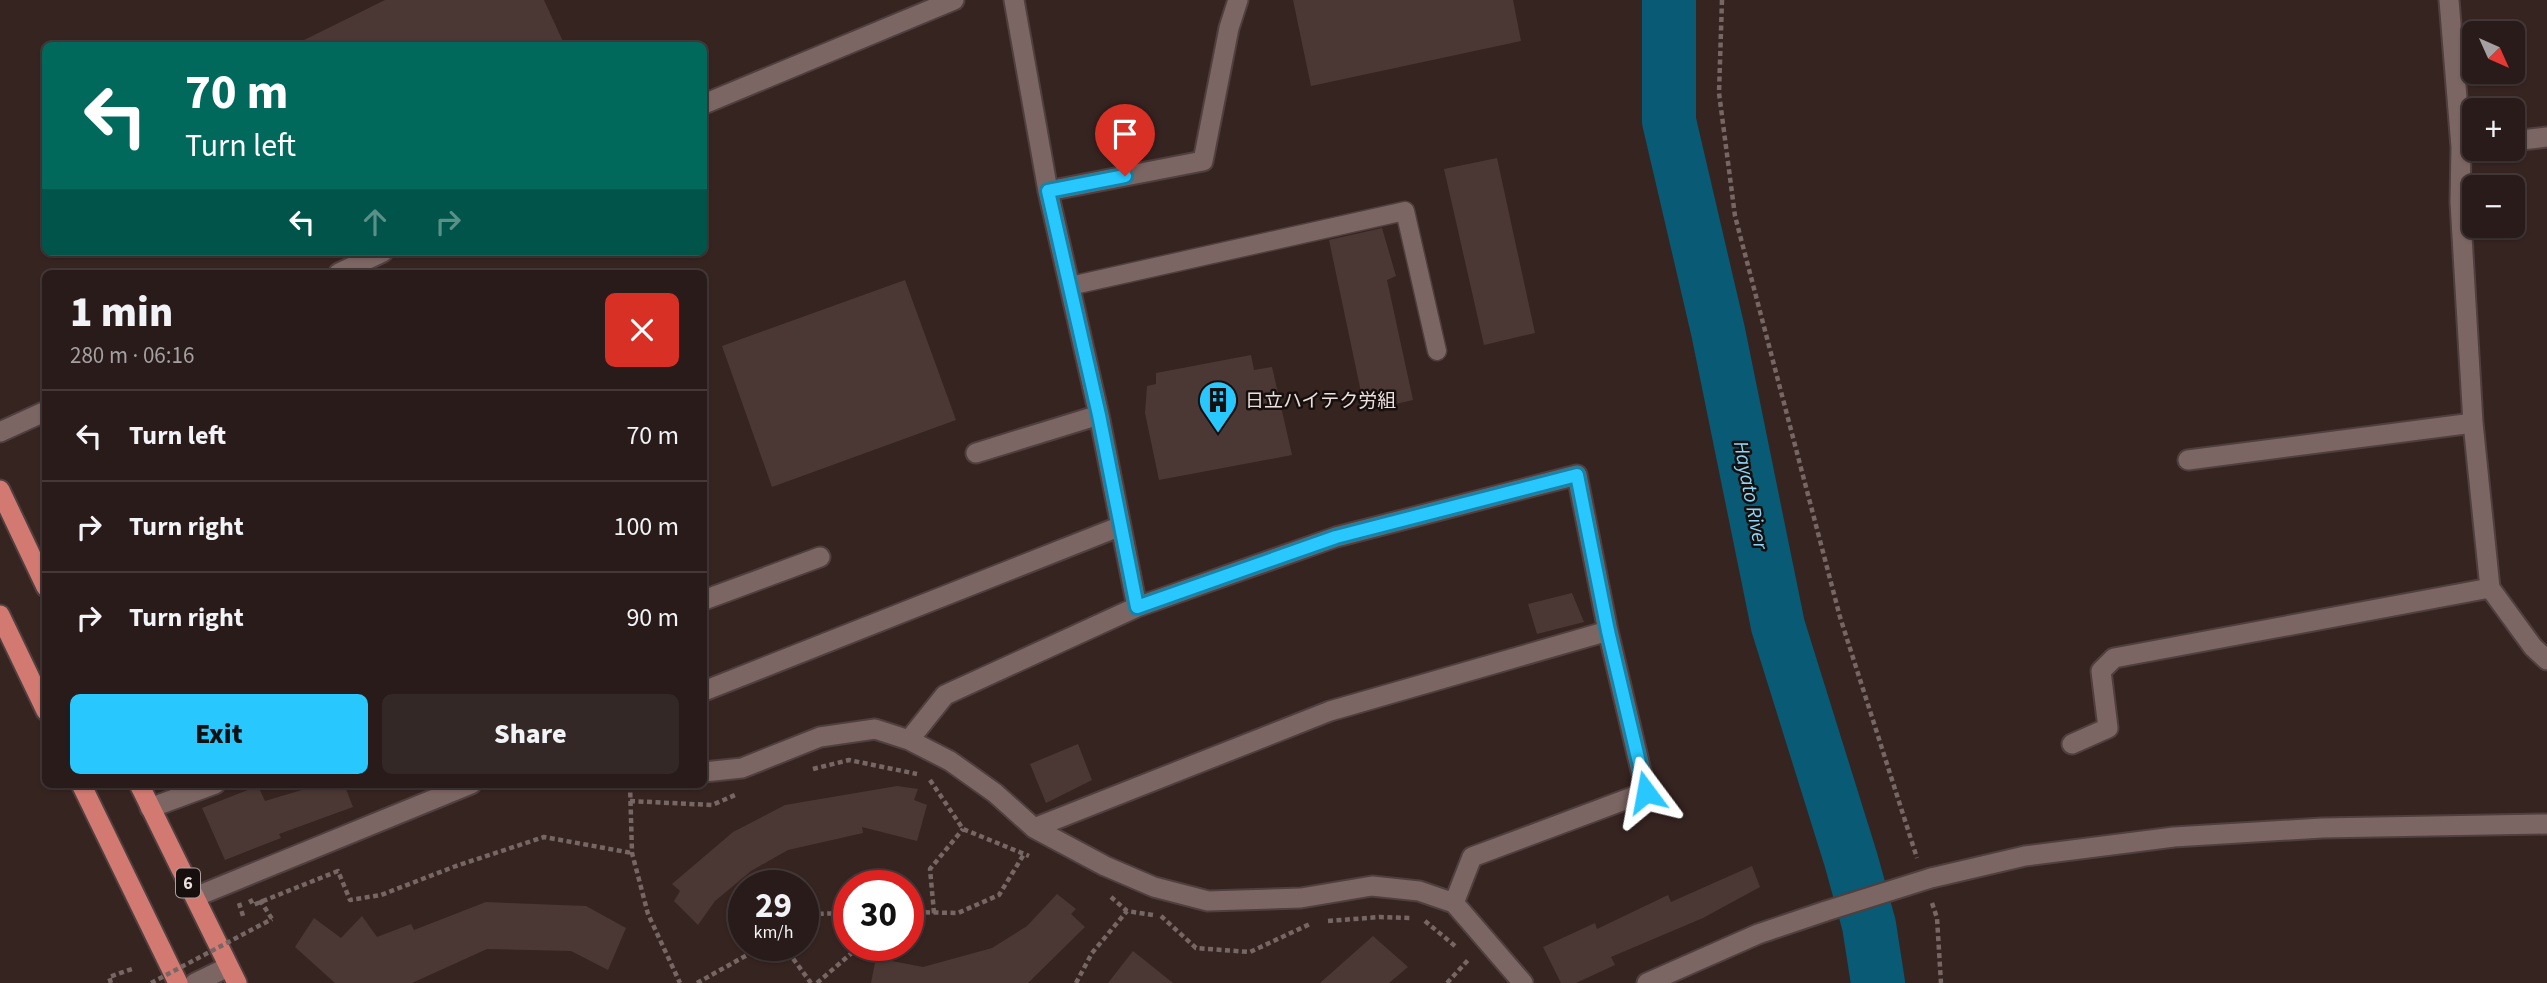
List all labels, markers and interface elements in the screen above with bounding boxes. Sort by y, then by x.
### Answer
north arrow [2462,21,2525,84]
map controls [2462,21,2525,238]
text: 70 m [185,58,289,128]
icon: left [70,70,161,161]
button: + [2462,98,2525,161]
pin [1095,104,1155,176]
icon: arrive [1106,115,1144,153]
text: Turn left [185,123,296,169]
button: − [2462,175,2525,238]
icon: left [283,203,321,241]
icon: ahead [356,203,394,241]
icon: right [429,203,467,241]
text: 1 min [70,283,173,343]
button: close [605,293,679,367]
text: 280 m · 06:16 [70,339,194,372]
building icon: 日立ハイテク労組 [1197,379,1239,434]
place label: 日立ハイテク労組 [1245,388,1396,415]
icon: left [70,417,108,455]
text: Turn left [129,417,226,454]
text: 70 m [626,417,679,454]
water label: Hayato River [1726,438,1776,553]
icon: right [70,508,108,546]
text: Turn right [129,508,244,545]
text: 100 m [613,508,679,545]
icon: right [70,599,108,637]
text: Turn right [129,599,244,636]
text: 90 m [626,599,679,636]
button: Exit [70,694,368,774]
button: Share [382,694,679,774]
position arrow [1609,755,1683,829]
road number: 6 [176,868,200,898]
speed limit sign: 30 [833,870,924,961]
text: 29 [755,881,792,931]
text: km/h [754,920,793,945]

